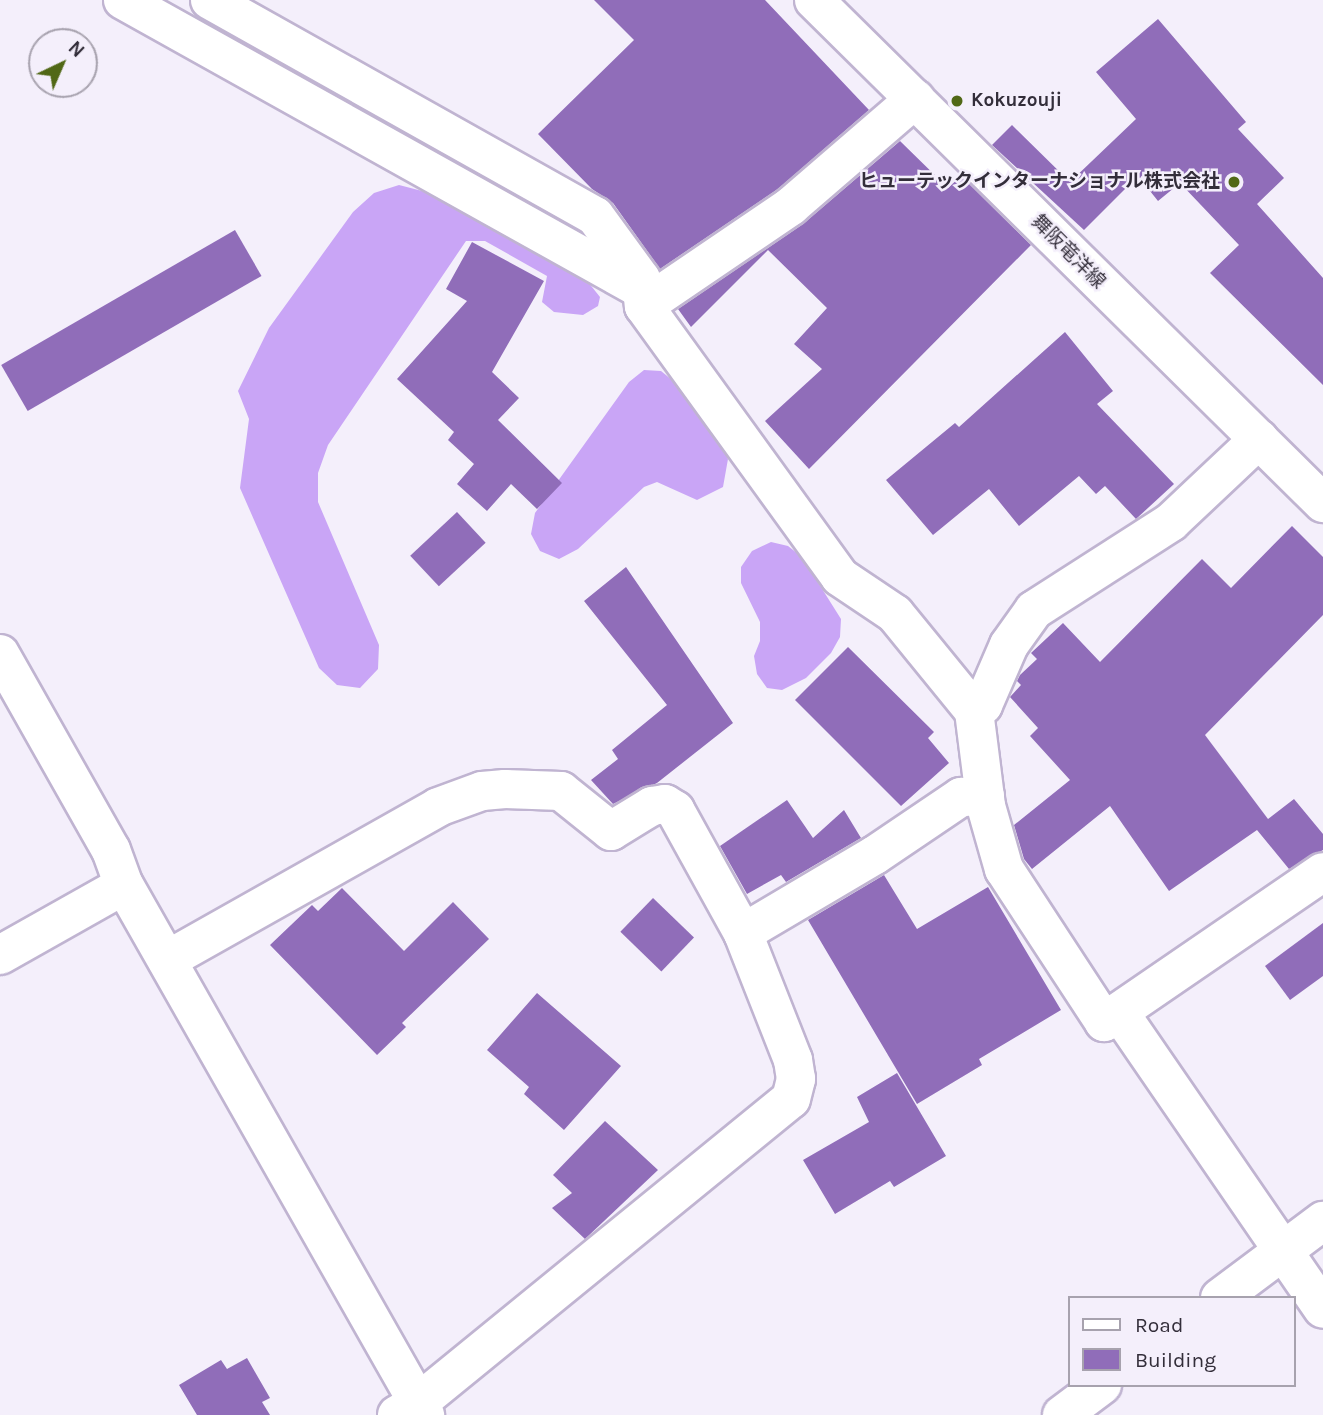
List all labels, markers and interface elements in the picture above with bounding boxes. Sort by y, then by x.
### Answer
north arrow [28,28,98,98]
text: N [64,37,89,62]
place label: Kokuzouji [971,90,1062,112]
marker: Kokuzouji [949,93,965,109]
place label: ヒューテックインターナショナル株式会社 [859,171,1220,193]
marker: ヒューテックインターナショナル株式会社 [1226,174,1242,190]
street label: 舞阪竜洋線 [1026,210,1110,294]
legend [1068,1296,1295,1387]
text: Road [1135,1313,1183,1337]
text: Building [1135,1348,1216,1372]

